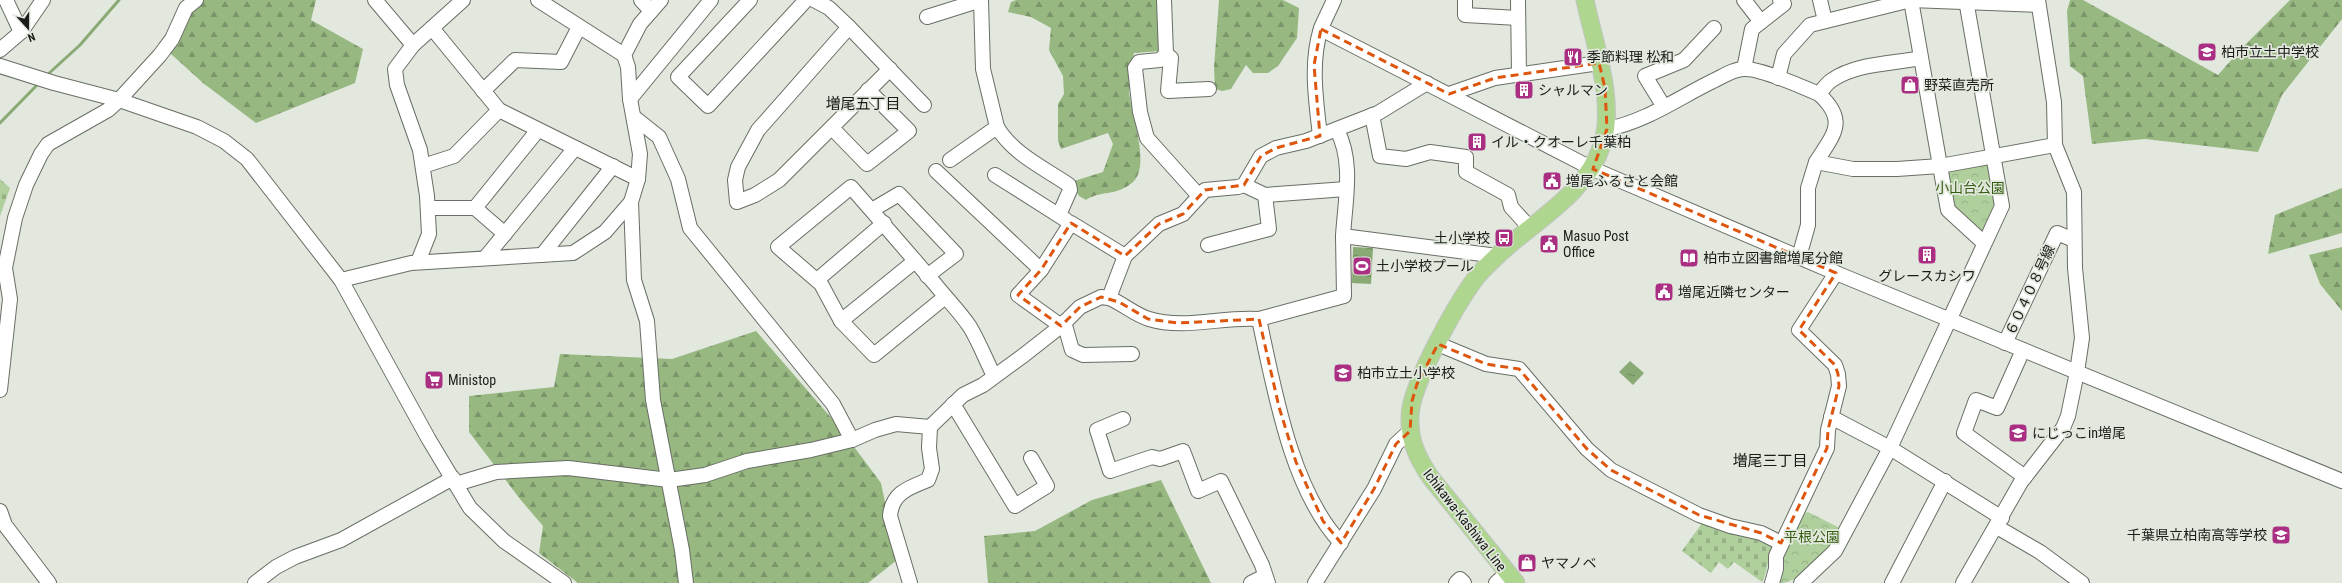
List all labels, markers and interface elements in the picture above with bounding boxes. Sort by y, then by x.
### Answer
north arrow [8,8,48,48]
text: N [26,30,37,44]
school or university icon: 柏市立土中学校 [2196,41,2218,63]
place label: 柏市立土中学校 [2221,44,2319,60]
restaurant icon: 季節料理 松和 [1562,46,1584,68]
place label: 季節料理 松和 [1587,49,1674,65]
shop icon: 野菜直売所 [1899,74,1921,96]
place label: 野菜直売所 [1924,77,1994,93]
building icon: シャルマン [1513,79,1535,101]
place label: シャルマン [1538,82,1608,98]
district label: 増尾五丁目 [825,95,901,113]
building icon: イル・クオーレ千葉柏 [1466,131,1488,153]
place label: イル・クオーレ千葉柏 [1491,134,1631,150]
public building icon: 増尾ふるさと会館 [1541,170,1563,192]
place label: 増尾ふるさと会館 [1566,173,1678,189]
park label: 小山台公園 [1935,180,2005,196]
bus stop icon: 土小学校 [1493,227,1515,249]
place label: Masuo Post Office [1563,228,1629,260]
place label: 土小学校 [1434,230,1490,246]
public building icon: Masuo Post Office [1538,233,1560,255]
street label: ６０４０８号線 [2002,242,2058,338]
building icon: グレースカシワ [1916,244,1938,266]
library icon: 柏市立図書館増尾分館 [1678,247,1700,269]
place label: 柏市立図書館増尾分館 [1703,250,1843,266]
sports icon: 土小学校プール [1351,255,1373,277]
place label: 土小学校プール [1376,258,1474,274]
place label: グレースカシワ [1878,268,1976,284]
public building icon: 増尾近隣センター [1653,281,1675,303]
place label: 増尾近隣センター [1678,284,1790,300]
school or university icon: 柏市立土小学校 [1332,362,1354,384]
place label: 柏市立土小学校 [1357,365,1455,381]
supermarket icon: Ministop [423,369,445,391]
place label: Ministop [448,372,496,388]
school or university icon: にじっこin増尾 [2007,422,2029,444]
place label: にじっこin増尾 [2032,425,2126,441]
district label: 増尾三丁目 [1732,452,1808,470]
street label: Ichikawa-Kashiwa Line [1420,466,1510,575]
school or university icon: 千葉県立柏南高等学校 [2270,524,2292,546]
place label: 千葉県立柏南高等学校 [2127,527,2267,543]
park label: 平根公園 [1784,529,1840,545]
shop icon: ヤマノベ [1516,552,1538,574]
place label: ヤマノベ [1541,555,1597,571]

